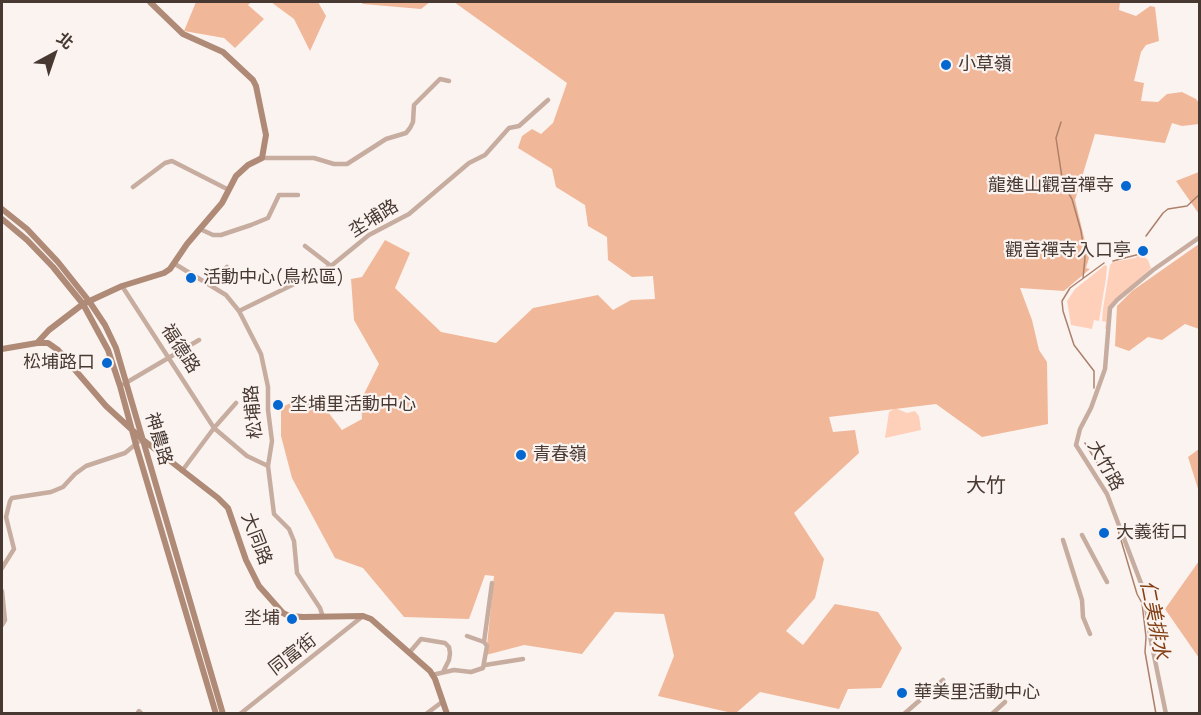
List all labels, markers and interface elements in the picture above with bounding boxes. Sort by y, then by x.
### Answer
north arrow [24,24,84,84]
text: 北 [52,27,79,54]
place label: 小草嶺 [958,54,1012,76]
marker: 小草嶺 [939,58,953,72]
place label: 龍進山觀音禪寺 [988,175,1114,197]
marker: 龍進山觀音禪寺 [1119,179,1133,193]
street label: 坔埔路 [345,196,403,242]
place label: 觀音禪寺入口亭 [1005,240,1131,262]
marker: 觀音禪寺入口亭 [1136,244,1150,258]
place label: 活動中心(鳥松區) [203,267,344,289]
marker: 活動中心(鳥松區) [184,271,198,285]
street label: 福德路 [156,320,204,378]
place label: 松埔路口 [23,352,95,374]
marker: 松埔路口 [100,356,114,370]
street label: 松埔路 [241,384,267,440]
place label: 坔埔里活動中心 [290,394,416,416]
marker: 坔埔里活動中心 [271,398,285,412]
street label: 神農路 [140,410,176,468]
street label: 大竹路 [1082,437,1128,495]
place label: 青春嶺 [533,444,587,466]
marker: 青春嶺 [514,448,528,462]
district label: 大竹 [966,474,1006,498]
street label: 大同路 [236,510,276,568]
place label: 大義街口 [1116,522,1188,544]
marker: 大義街口 [1097,526,1111,540]
water label: 仁美排水 [1135,578,1173,662]
place label: 坔埔 [244,608,280,630]
marker: 坔埔 [285,612,299,626]
street label: 同富街 [265,630,321,680]
place label: 華美里活動中心 [914,682,1040,704]
marker: 華美里活動中心 [895,686,909,700]

